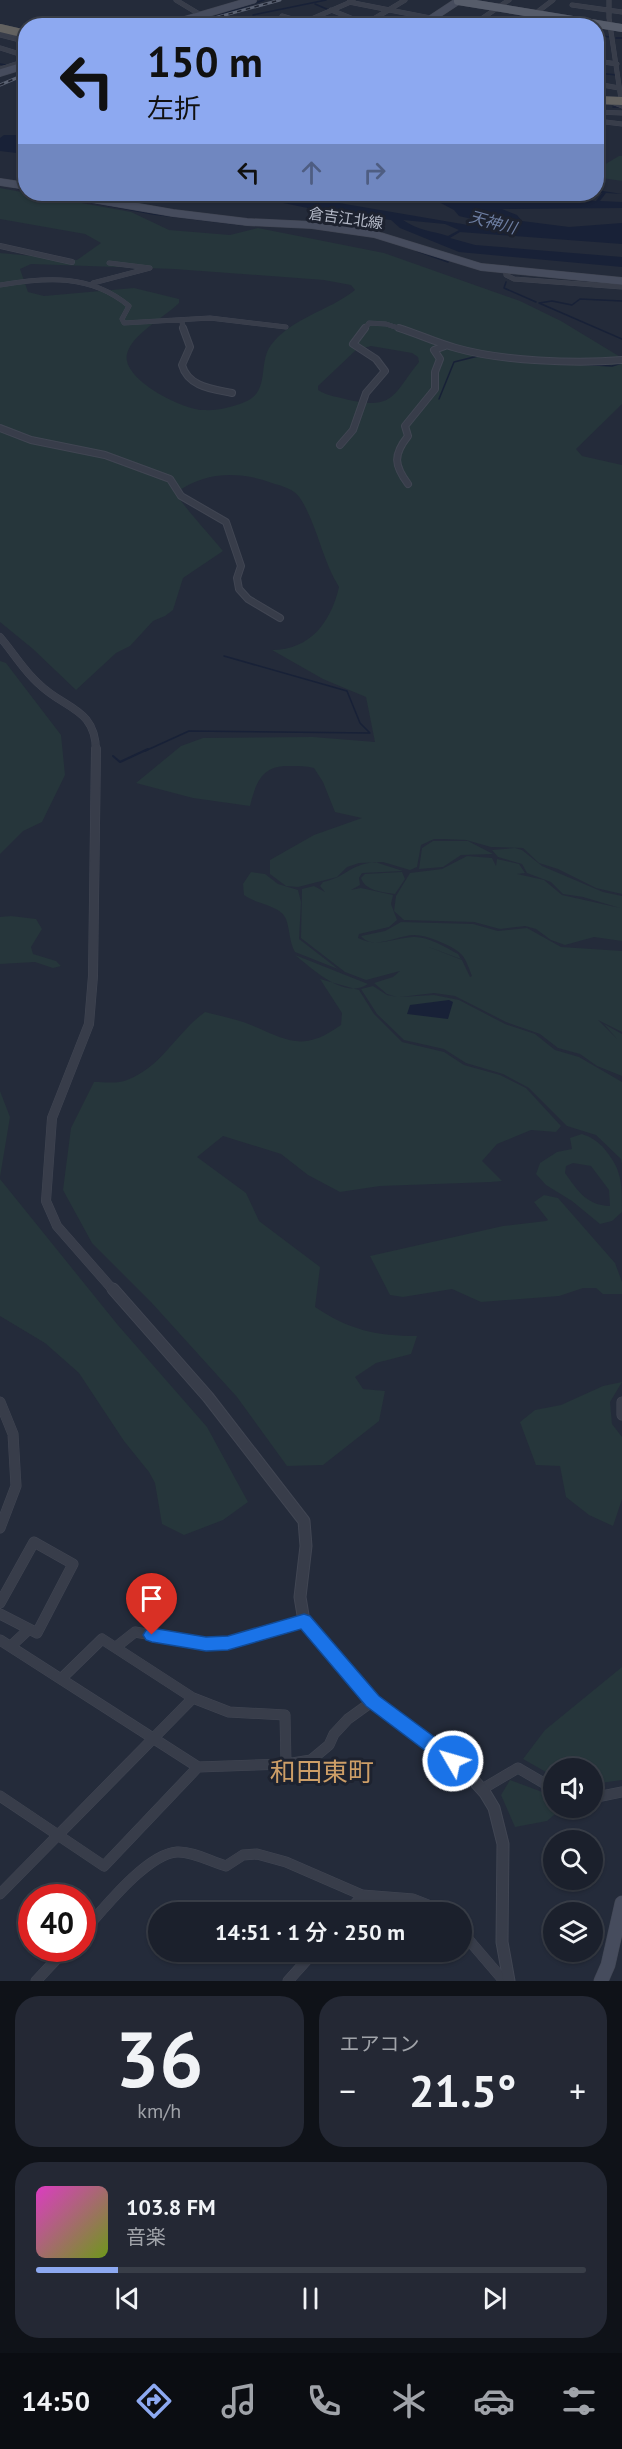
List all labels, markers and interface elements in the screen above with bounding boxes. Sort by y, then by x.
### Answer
text: 150 m [147,34,263,89]
icon: left [48,42,126,120]
text: 左折 [147,91,201,125]
icon: left [232,156,265,189]
icon: ahead [295,156,328,189]
icon: right [358,156,391,189]
street label: 倉吉江北線 [308,203,384,233]
water label: 天神川 [467,206,521,238]
pin [126,1573,177,1635]
icon: arrive [135,1582,168,1615]
position arrow [421,1729,485,1793]
district label: 和田東町 [270,1755,374,1788]
map controls [543,1758,603,1962]
button: sound [543,1758,603,1818]
button: search [543,1830,603,1890]
speed limit sign: 40 [18,1884,96,1962]
button: layers [543,1902,603,1962]
text: 14:51 · 1 分 · 250 m [215,1918,405,1946]
text: 36 [115,2008,203,2109]
text: エアコン [340,2031,420,2057]
text: 21.5° [409,2061,516,2119]
text: − [340,2069,356,2112]
text: + [569,2069,586,2112]
text: km/h [137,2098,181,2124]
text: 103.8 FM [126,2193,216,2221]
text: 音楽 [126,2224,166,2250]
icon: previous [111,2282,144,2315]
icon: pause [294,2282,327,2315]
icon: next [478,2282,511,2315]
icon: directions [133,2380,175,2422]
icon: music [218,2380,260,2422]
icon: phone [303,2380,345,2422]
icon: climate [388,2380,430,2422]
icon: car [473,2380,515,2422]
icon: filters [558,2380,600,2422]
text: 14:50 [22,2384,90,2418]

